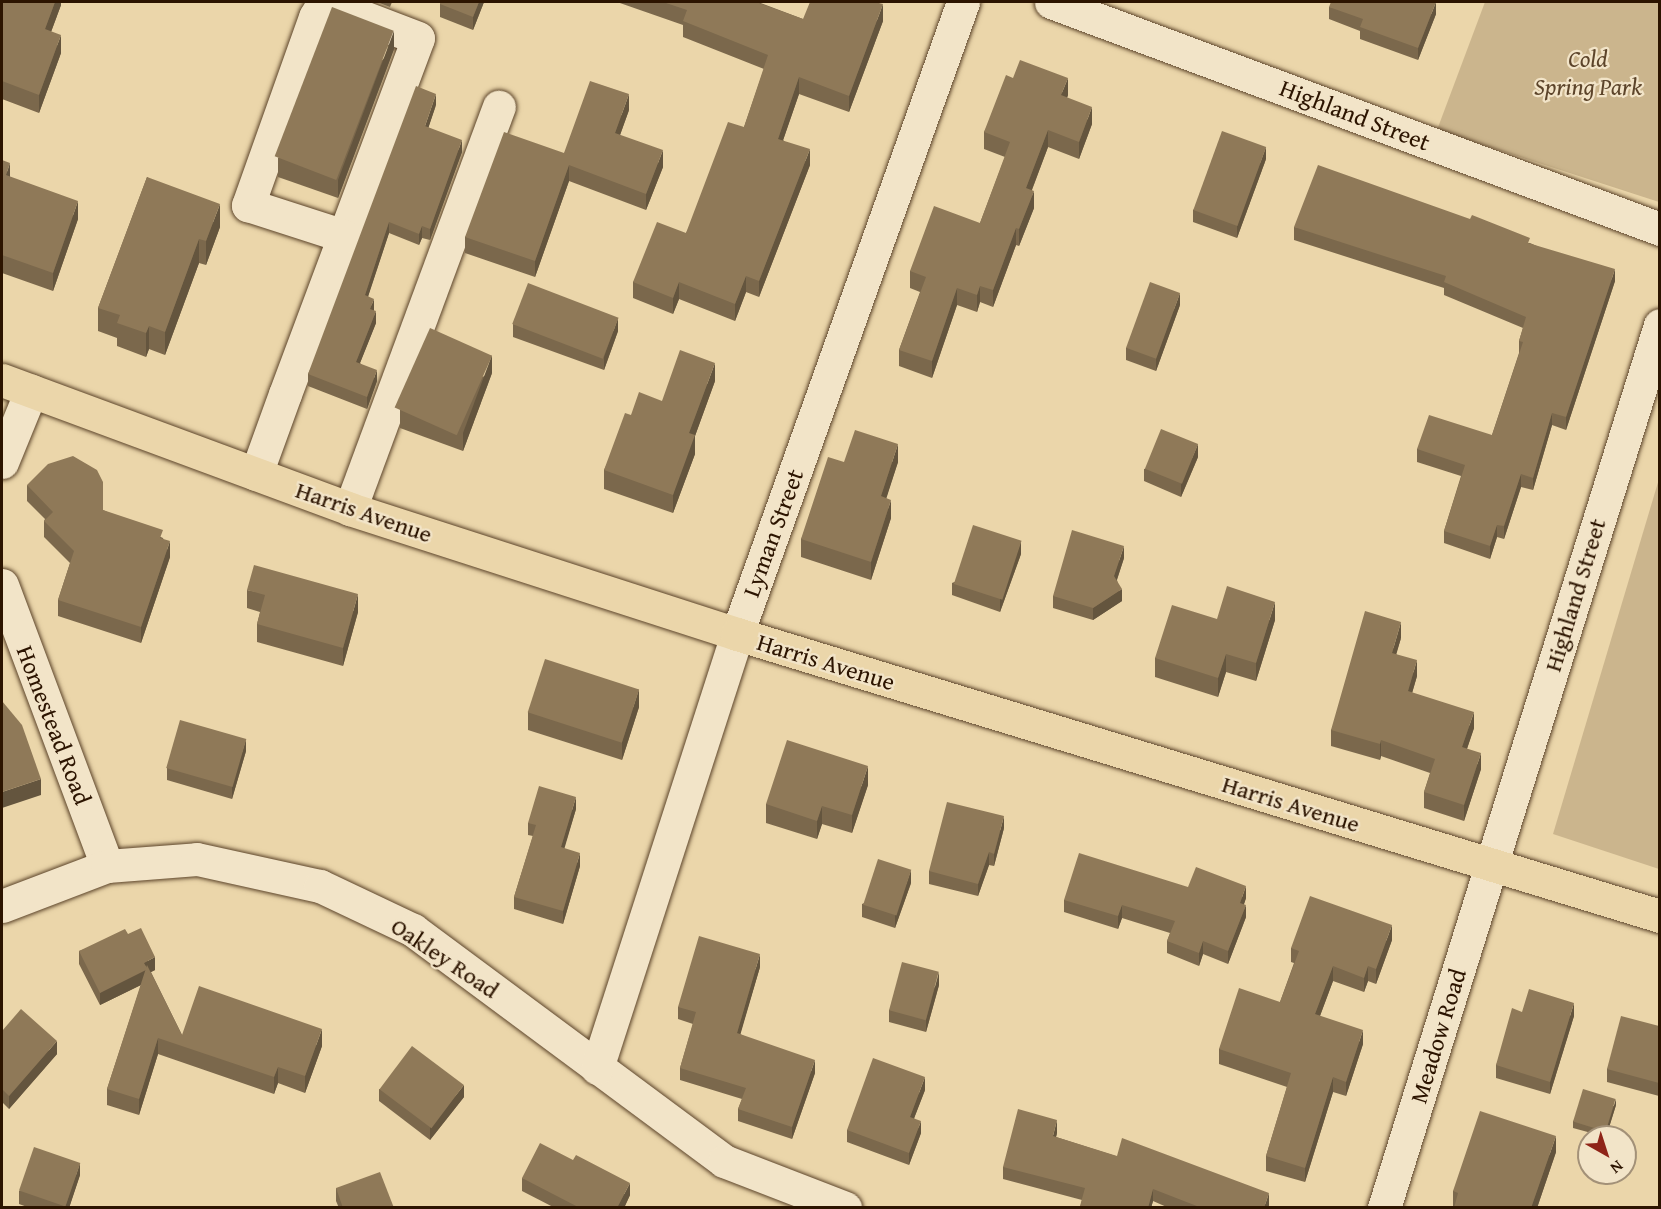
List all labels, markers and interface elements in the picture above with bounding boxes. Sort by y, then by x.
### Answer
park label: Cold Spring Park [1534,45,1642,101]
street label: Highland Street [1276,73,1434,157]
street label: Lyman Street [737,465,809,601]
street label: Harris Avenue [292,475,436,549]
street label: Highland Street [1538,515,1612,675]
street label: Harris Avenue [754,627,898,697]
street label: Homestead Road [10,641,98,809]
street label: Harris Avenue [1219,769,1363,839]
street label: Oakley Road [386,912,504,1004]
street label: Meadow Road [1404,965,1472,1107]
north arrow [1577,1125,1637,1185]
text: N [1605,1155,1629,1180]

